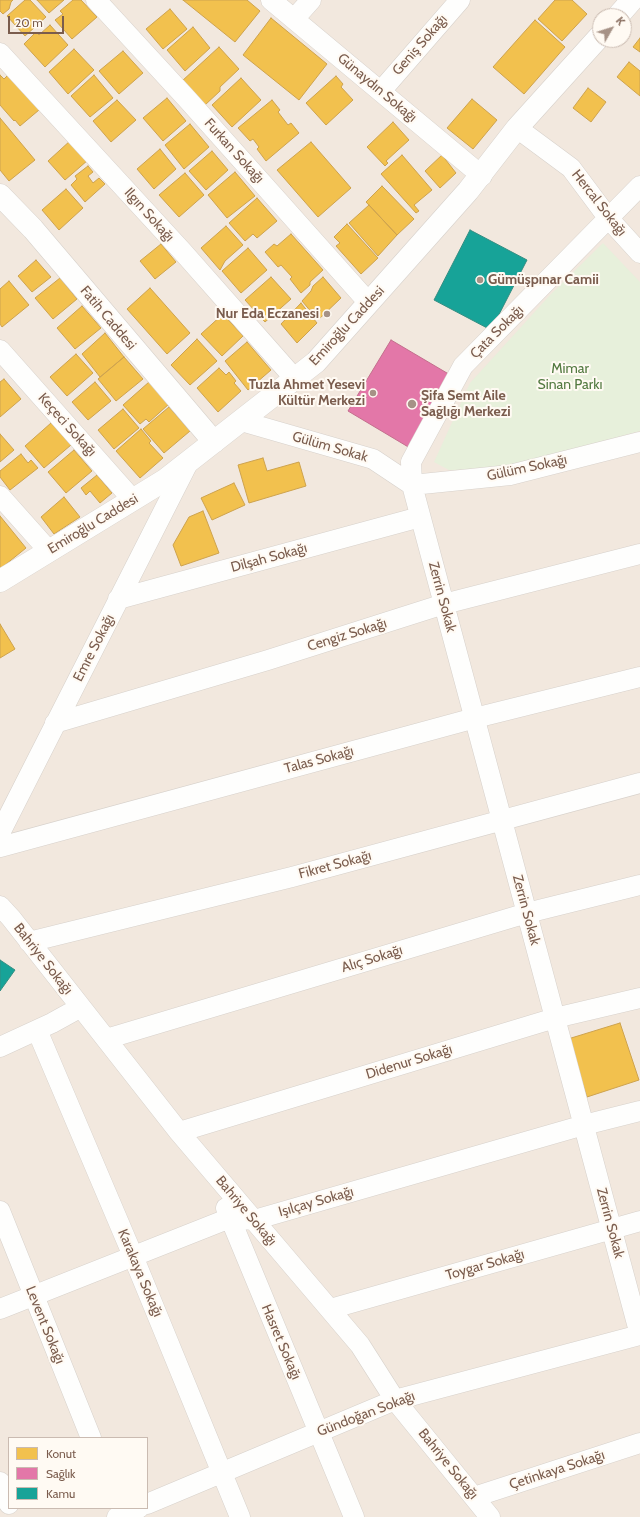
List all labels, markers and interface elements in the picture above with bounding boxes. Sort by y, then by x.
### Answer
scale bar [10,8,66,34]
north arrow [592,8,632,48]
street label: Geniş Sokağı [389,11,451,79]
text: K [613,14,628,28]
text: 20 m [15,15,43,30]
street label: Günaydın Sokağı [334,50,420,126]
street label: Furkan Sokağı [201,115,267,187]
street label: Hercal Sokağı [568,167,630,239]
street label: Ilgın Sokağı [120,185,178,245]
place label: Gümüşpınar Camii [488,272,599,288]
marker: Gümüşpınar Camii [475,275,485,285]
street label: Fatih Caddesi [76,283,140,353]
street label: Emiroğlu Caddesi [306,283,388,369]
street label: Çata Sokağı [467,302,527,362]
place label: Nur Eda Eczanesi [216,306,319,322]
marker: Nur Eda Eczanesi [322,309,332,319]
park label: Mimar Sinan Parkı [538,361,602,394]
place label: Tuzla Ahmet Yesevi Kültür Merkezi [249,377,365,410]
marker: Tuzla Ahmet Yesevi Kültür Merkezi [368,388,378,398]
place label: Şifa Semt Aile Sağlığı Merkezi [421,388,511,420]
street label: Keçeci Sokağı [34,390,100,460]
marker: Şifa Semt Aile Sağlığı Merkezi [406,398,418,410]
street label: Gülüm Sokak [290,428,370,466]
street label: Gülüm Sokağı [485,451,569,485]
street label: Emiroğlu Caddesi [45,490,141,558]
street label: Dilşah Sokağı [229,540,309,576]
street label: Zerrin Sokak [425,560,459,634]
street label: Emre Sokağı [70,612,118,684]
street label: Cengiz Sokağı [305,615,389,655]
street label: Talas Sokağı [283,743,355,777]
street label: Fikret Sokağı [297,847,373,883]
street label: Zerrin Sokak [509,873,543,947]
street label: Bahriye Sokağı [10,920,76,998]
street label: Alıç Sokağı [339,942,405,976]
street label: Didenur Sokağı [364,1041,454,1083]
street label: Bahriye Sokağı [212,1173,280,1249]
street label: Işılçay Sokağı [277,1183,355,1221]
street label: Zerrin Sokak [593,1186,627,1260]
street label: Karakaya Sokağı [114,1226,166,1320]
street label: Toygar Sokağı [444,1246,526,1284]
street label: Levent Sokağı [22,1284,68,1366]
street label: Hasret Sokağı [258,1302,304,1382]
street label: Gündoğan Sokağı [315,1388,417,1440]
street label: Bahriye Sokağı [414,1425,482,1503]
legend [8,1437,148,1509]
text: Konut [46,1446,76,1461]
street label: Çetinkaya Sokağı [507,1447,607,1493]
text: Sağlık [46,1466,76,1481]
text: Kamu [46,1486,75,1501]

